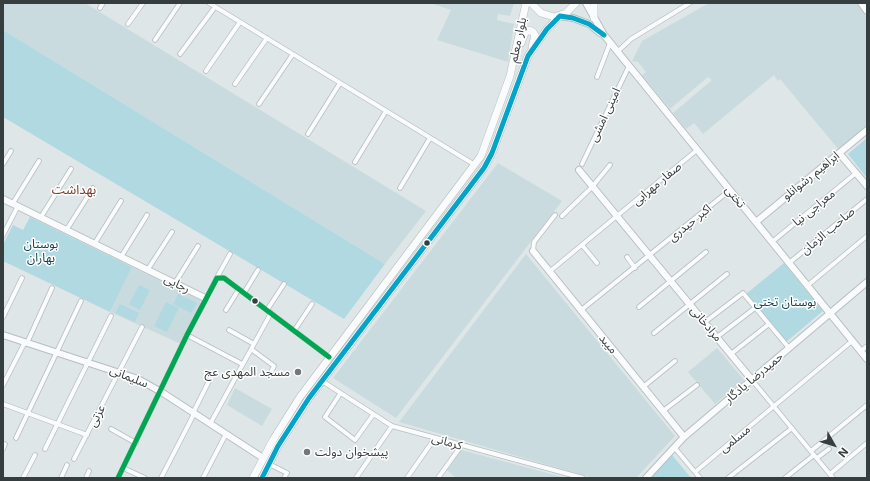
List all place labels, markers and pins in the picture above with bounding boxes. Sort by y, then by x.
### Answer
unlabelled marker [422,238,432,248]
unlabelled marker [250,296,260,306]
place label: مسجد المهدی عج [204,365,290,379]
marker: مسجد المهدی عج [293,367,303,377]
place label: پیشخوان دولت [315,445,388,459]
marker: پیشخوان دولت [302,447,312,457]

